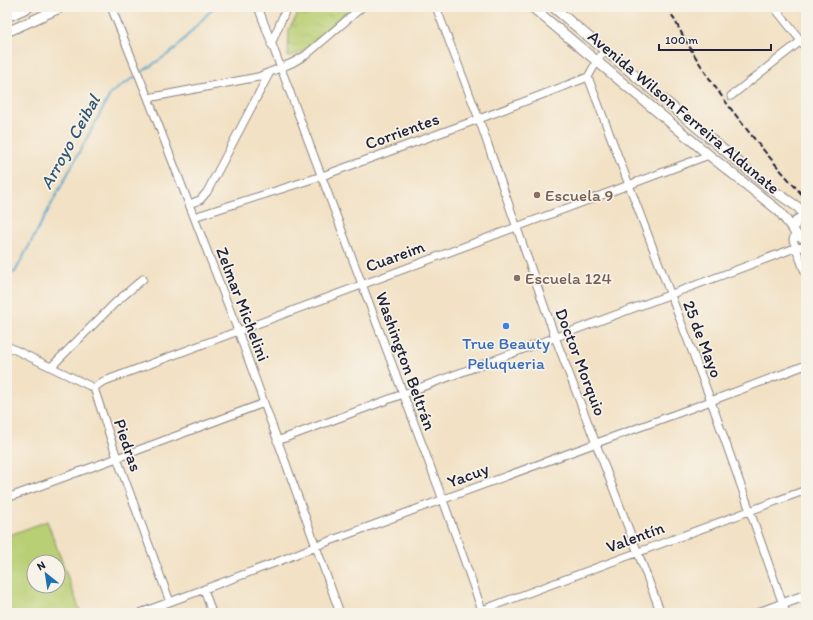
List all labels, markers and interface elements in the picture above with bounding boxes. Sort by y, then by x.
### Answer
street label: Avenida Wilson Ferreira Aldunate [584,26,784,198]
scale bar [659,26,771,52]
text: 100 m [665,33,698,47]
water label: Arroyo Ceibal [35,89,106,193]
street label: Corrientes [362,108,442,154]
place label: Escuela 9 [545,185,614,205]
marker: Escuela 9 [532,190,542,200]
street label: Cuareim [363,236,428,276]
street label: Zelmar Michelini [212,244,274,364]
place label: Escuela 124 [525,268,612,288]
marker: Escuela 124 [512,273,522,283]
street label: Washington Beltrán [372,289,440,433]
street label: 25 de Mayo [679,297,727,381]
street label: Doctor Morquio [551,306,611,418]
marker: True Beauty Peluqueria [501,321,511,331]
place label: True Beauty Peluqueria [462,333,550,373]
street label: Piedras [110,416,146,474]
street label: Yacuy [445,458,491,492]
street label: Valentín [603,517,667,557]
north arrow [26,554,66,594]
text: N [35,558,48,573]

